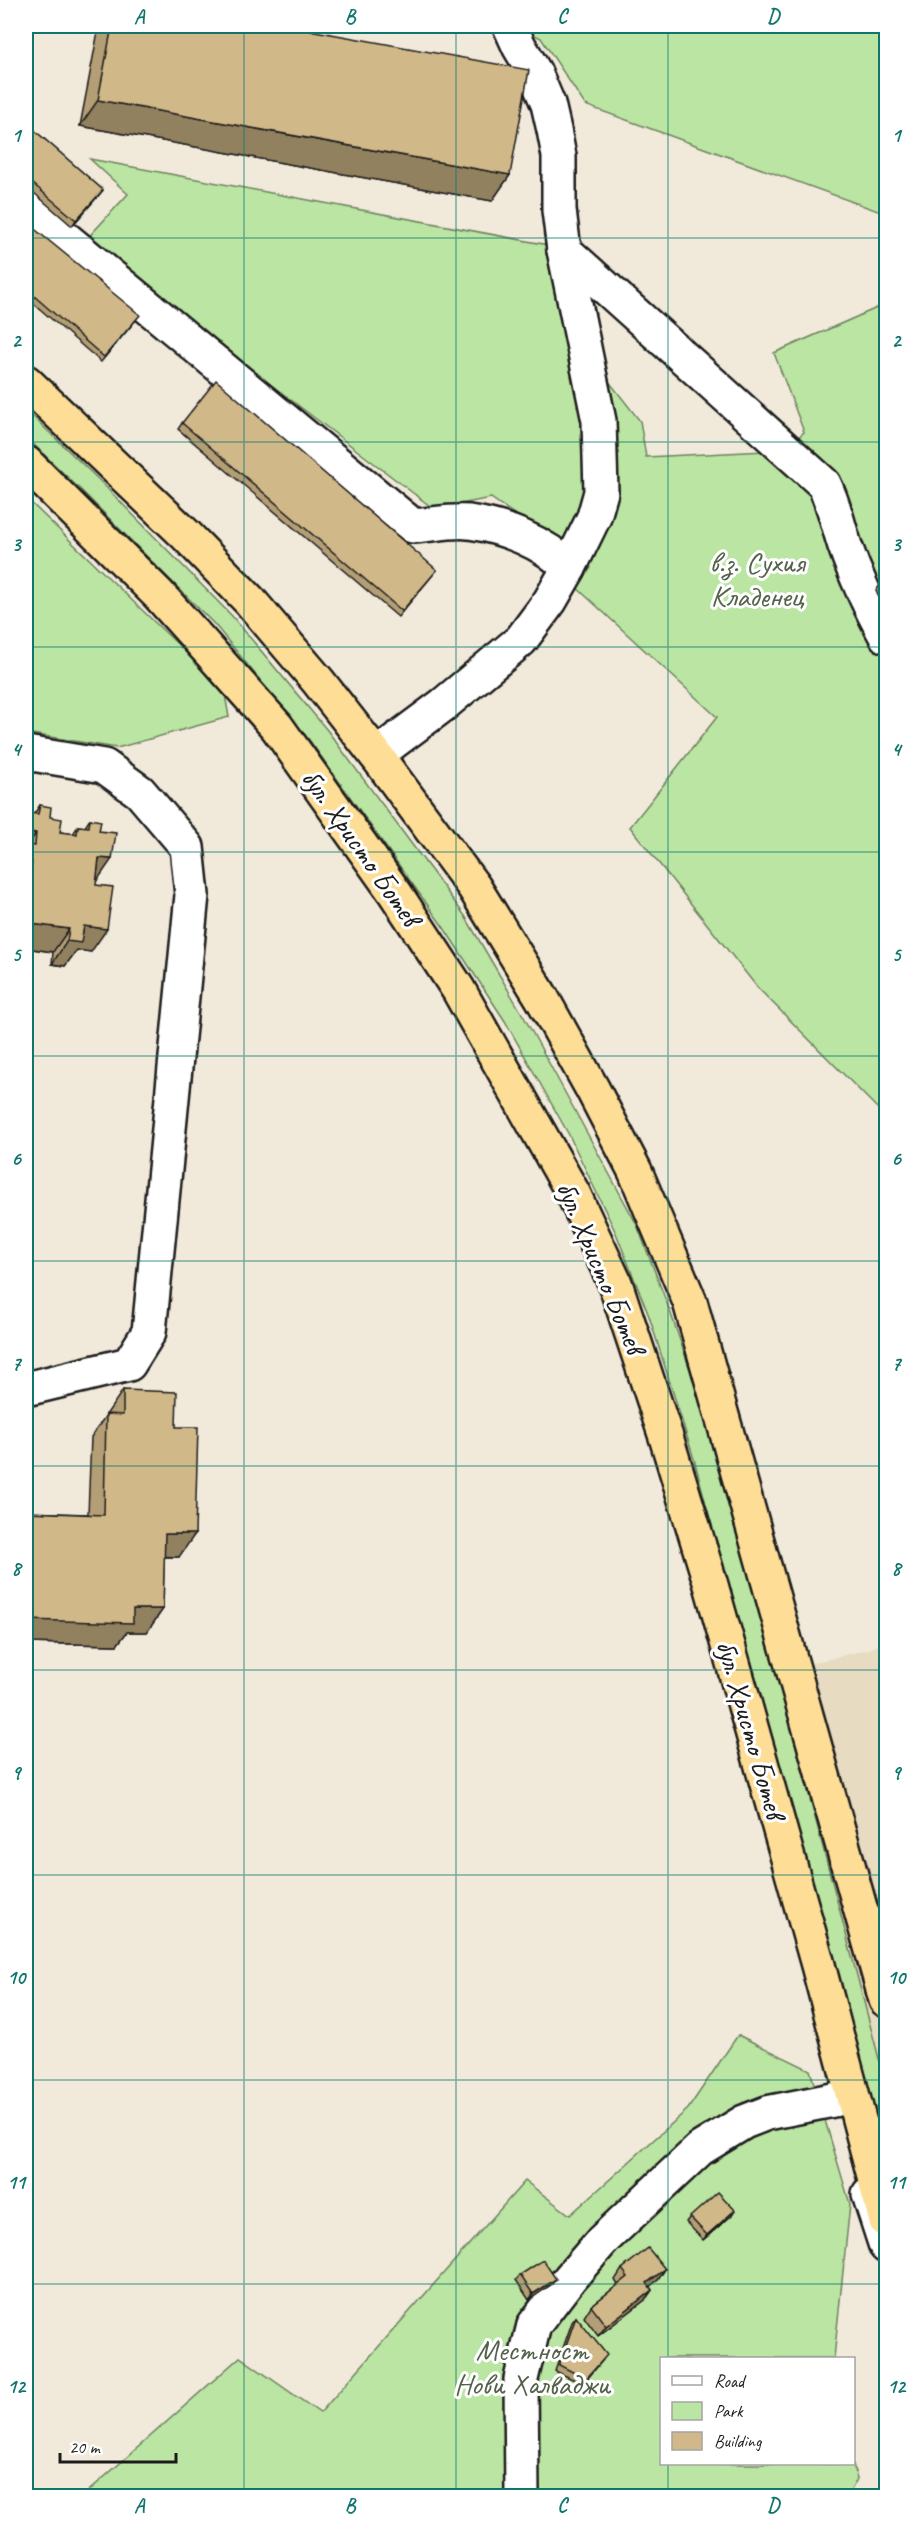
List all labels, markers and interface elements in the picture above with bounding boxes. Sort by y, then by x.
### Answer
text: A [134,4,146,29]
text: B [345,4,357,29]
text: C [557,4,569,29]
text: D [767,4,781,29]
text: 1 [12,123,23,148]
text: 1 [892,123,903,148]
text: 2 [12,328,23,353]
text: 2 [892,328,903,353]
text: 3 [12,532,23,557]
text: 3 [892,532,903,557]
park label: в.з. Сухия Кладенец [709,543,807,615]
text: 4 [12,737,24,762]
text: 4 [892,737,904,762]
street label: бул. Христо Ботев [293,761,432,937]
text: 5 [12,942,23,967]
text: 5 [892,942,903,967]
text: 6 [11,1146,22,1171]
text: 6 [891,1146,902,1171]
street label: бул. Христо Ботев [548,1175,656,1364]
text: 7 [12,1351,23,1376]
text: 7 [892,1351,903,1376]
text: 8 [12,1556,24,1581]
text: 8 [892,1556,904,1581]
street label: бул. Христо Ботев [707,1636,796,1828]
text: 9 [12,1760,23,1785]
text: 9 [892,1760,903,1785]
text: 10 [7,1965,27,1990]
text: 10 [887,1965,907,1990]
text: 11 [7,2170,27,2195]
text: 11 [887,2170,907,2195]
park label: Местност Нови Халваджи [454,2331,611,2403]
legend [660,2357,855,2465]
text: Road [714,2370,747,2392]
text: 12 [7,2374,27,2399]
text: 12 [887,2374,907,2399]
text: Park [714,2400,744,2422]
scale bar [60,2426,176,2464]
text: Building [714,2430,763,2452]
text: 20 m [69,2436,102,2458]
text: A [134,2493,146,2518]
text: B [345,2493,357,2518]
text: C [557,2493,569,2518]
text: D [767,2493,781,2518]

